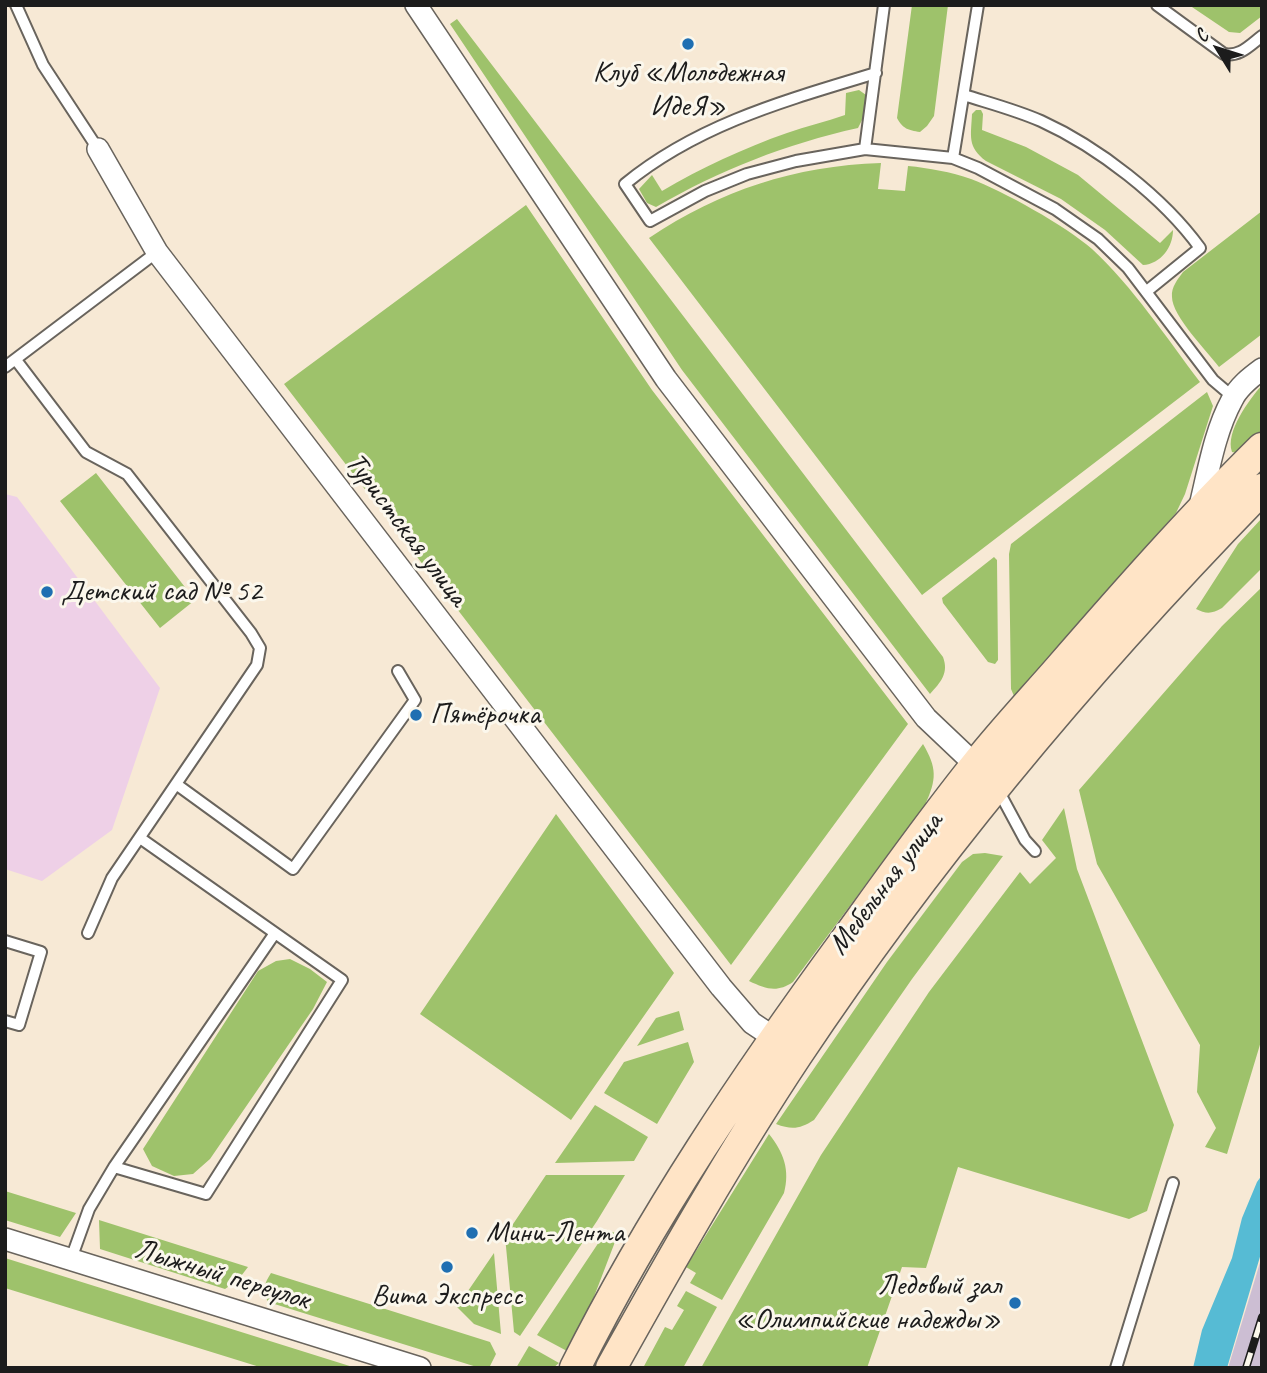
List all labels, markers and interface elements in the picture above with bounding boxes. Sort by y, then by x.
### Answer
north arrow [1183,14,1253,84]
text: С [1189,25,1214,47]
marker: Клуб «Молодежная ИдеЯ» [680,36,696,52]
place label: Клуб «Молодежная ИдеЯ» [593,55,783,125]
street label: Туристская улица [337,446,475,614]
place label: Детский сад № 52 [61,574,262,610]
marker: Детский сад № 52 [39,584,55,600]
place label: Пятёрочка [430,697,540,733]
marker: Пятёрочка [408,707,424,723]
street label: Мебельная улица [821,806,951,962]
place label: Мини-Лента [486,1215,624,1251]
marker: Мини-Лента [464,1225,480,1241]
street label: Лыжный переулок [130,1231,314,1319]
marker: Вита Экспресс [439,1259,455,1275]
place label: Ледовый зал «Олимпийские надежды» [735,1268,1001,1338]
place label: Вита Экспресс [371,1278,523,1314]
marker: Ледовый зал «Олимпийские надежды» [1007,1295,1023,1311]

